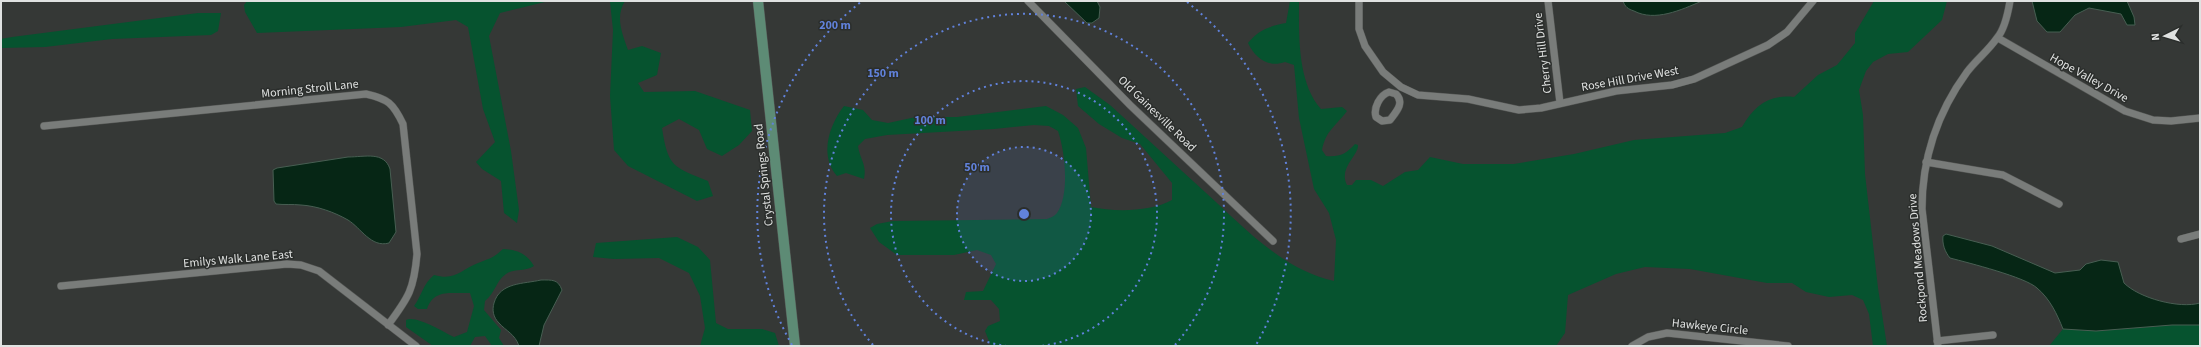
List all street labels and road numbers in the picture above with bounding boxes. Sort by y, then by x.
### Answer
street label: Cherry Hill Drive [1530,12,1556,94]
street label: Hope Valley Drive [2047,49,2131,107]
street label: Rose Hill Drive West [1580,62,1680,96]
street label: Old Gainesville Road [1114,72,1200,156]
street label: Morning Stroll Lane [261,75,359,103]
street label: Crystal Springs Road [750,123,778,227]
street label: Rockpond Meadows Drive [1904,193,1932,323]
street label: Emilys Walk Lane East [182,246,294,272]
street label: Hawkeye Circle [1671,315,1749,339]

